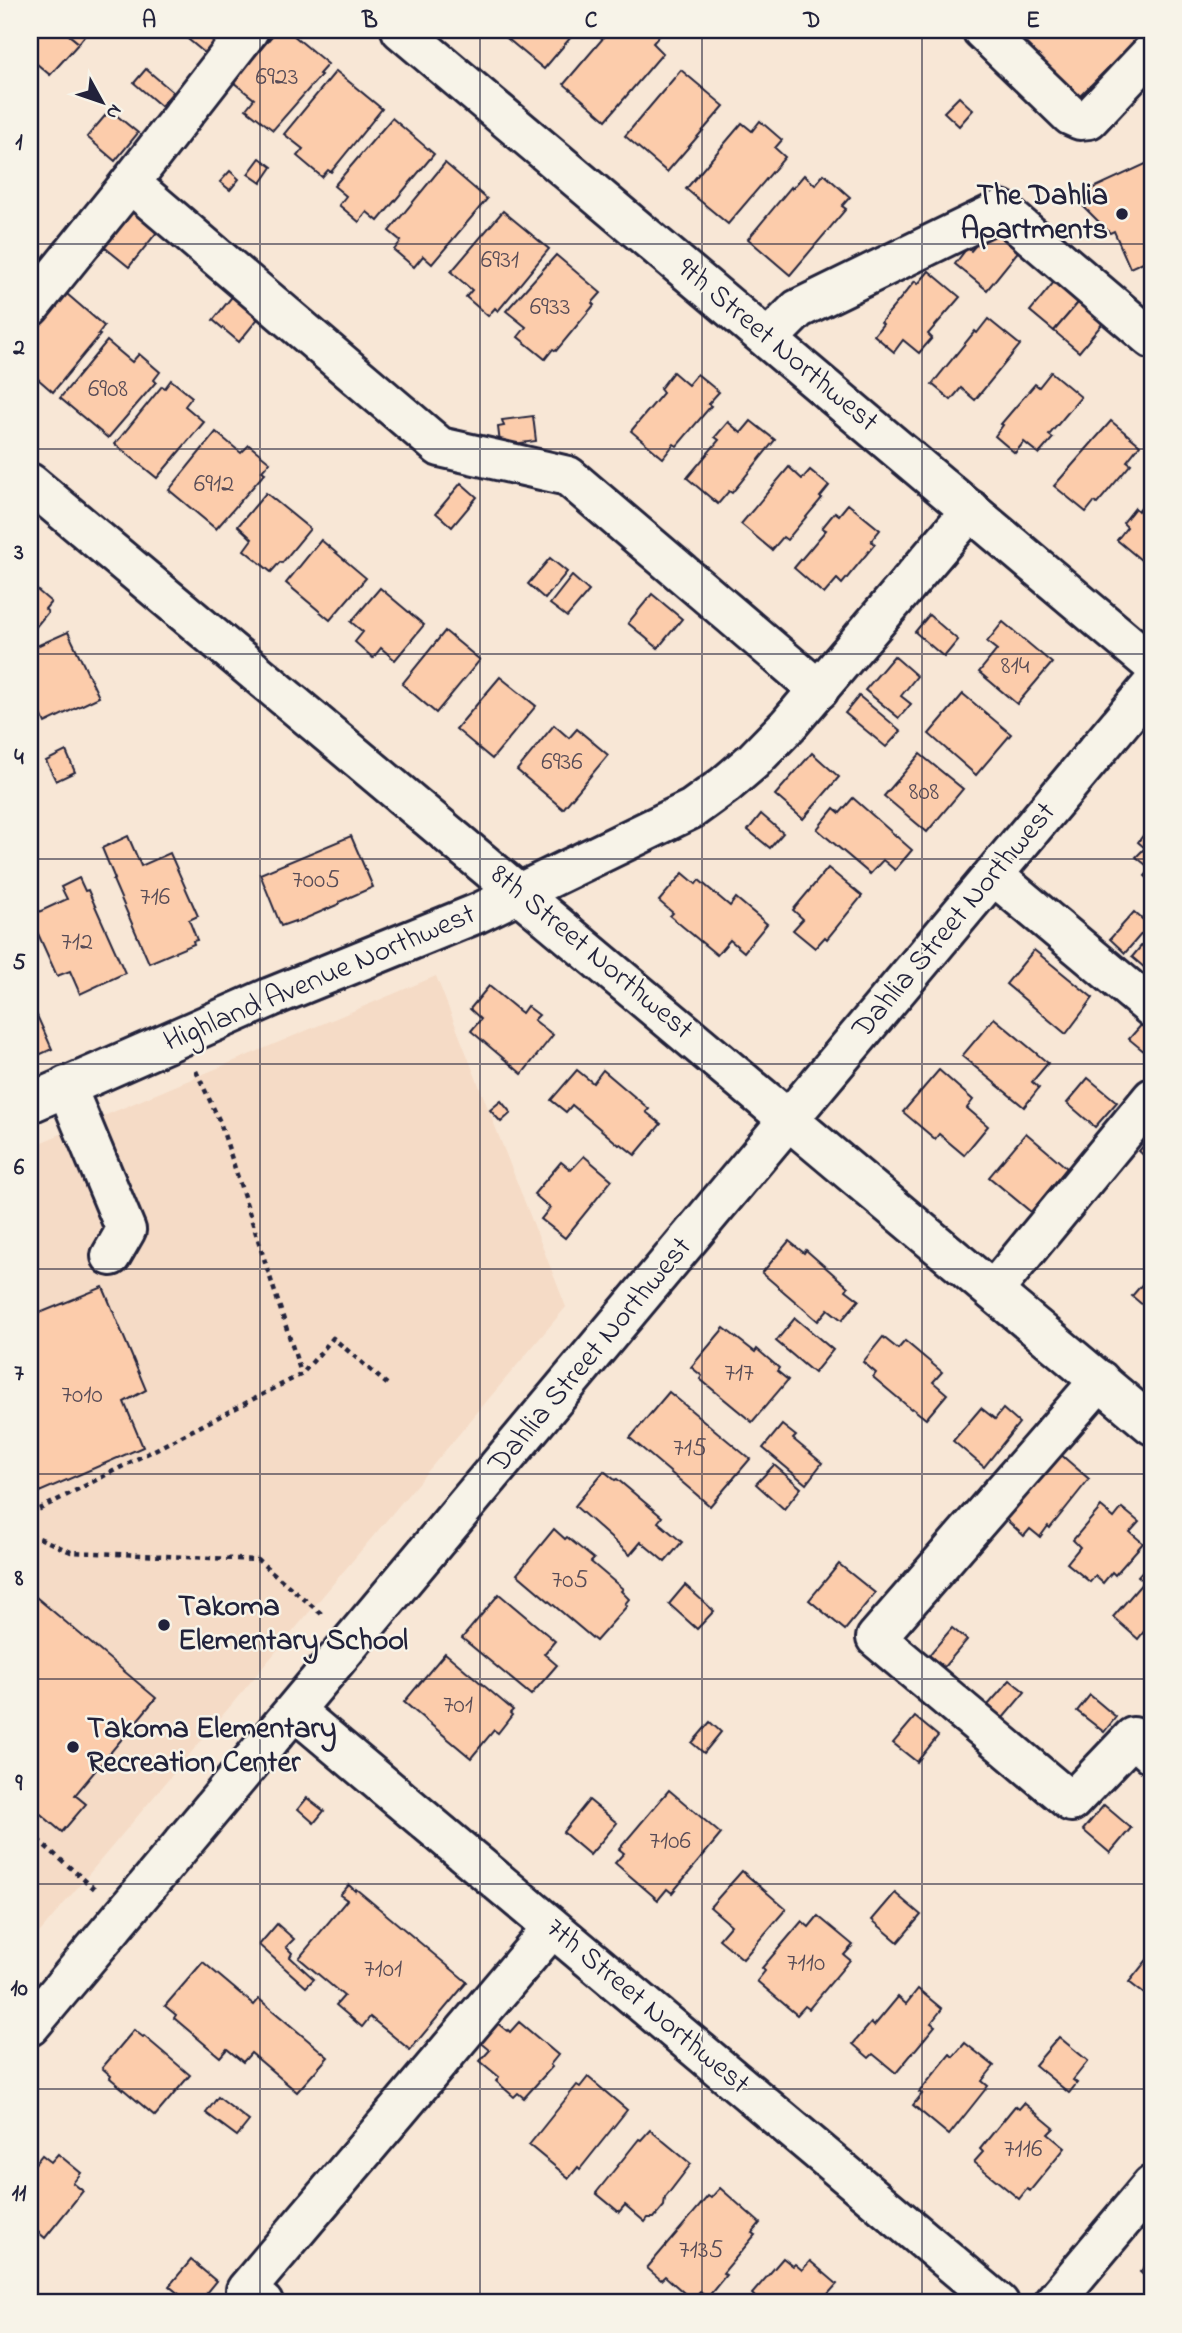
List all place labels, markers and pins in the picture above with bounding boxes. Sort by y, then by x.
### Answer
place label: The Dahlia Apartments [961,175,1108,253]
marker: The Dahlia Apartments [1114,206,1130,222]
place label: Takoma Elementary School [178,1586,408,1664]
marker: Takoma Elementary School [156,1617,172,1633]
place label: Takoma Elementary Recreation Center [87,1708,337,1786]
marker: Takoma Elementary Recreation Center [65,1739,81,1755]

